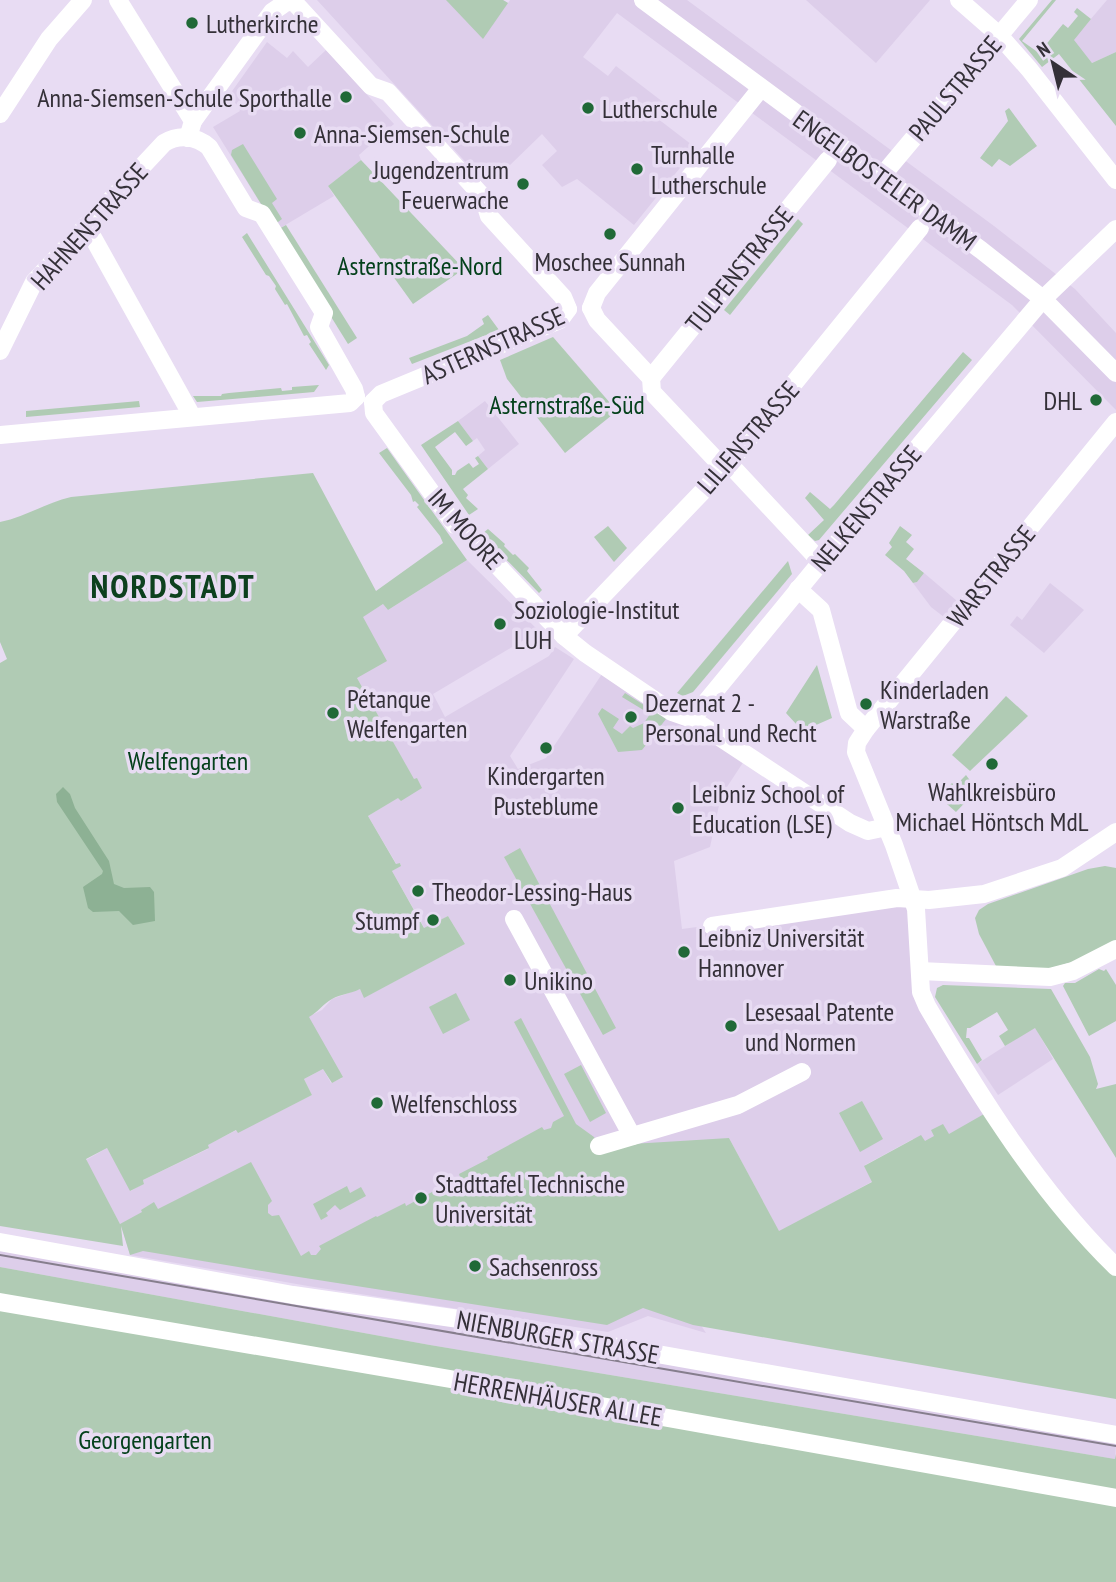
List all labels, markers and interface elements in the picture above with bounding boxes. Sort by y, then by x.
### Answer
place label: Lutherkirche [206,7,318,40]
marker: Lutherkirche [184,15,200,31]
north arrow [1018,28,1088,98]
street label: PAULSTRASSE [901,29,1009,147]
text: N [1032,36,1054,62]
place label: Anna-Siemsen-Schule Sporthalle [37,81,332,114]
marker: Anna-Siemsen-Schule Sporthalle [338,89,354,105]
place label: Lutherschule [602,92,718,125]
marker: Lutherschule [580,100,596,116]
street label: ENGELBOSTELER DAMM [787,102,983,258]
place label: Anna-Siemsen-Schule [314,117,510,150]
marker: Anna-Siemsen-Schule [292,125,308,141]
place label: Turnhalle Lutherschule [651,138,767,201]
place label: Jugendzentrum Feuerwache [372,153,509,216]
street label: HAHNENSTRASSE [23,156,155,296]
marker: Turnhalle Lutherschule [629,161,645,177]
marker: Jugendzentrum Feuerwache [515,176,531,192]
street label: TULPENSTRASSE [678,199,800,339]
marker: Moschee Sunnah [602,226,618,242]
place label: Moschee Sunnah [534,245,686,278]
park label: Asternstraße-Nord [337,249,503,282]
street label: ASTERNSTRASSE [416,299,570,391]
street label: LILIENSTRASSE [690,374,806,500]
place label: DHL [1044,384,1082,417]
park label: Asternstraße-Süd [489,388,645,421]
marker: DHL [1088,392,1104,408]
street label: NELKENSTRASSE [804,438,928,578]
street label: IM MOORE [421,482,511,576]
street label: WARSTRASSE [940,518,1042,634]
district label: NORDSTADT [90,564,256,607]
place label: Soziologie-Institut LUH [514,593,679,656]
marker: Soziologie-Institut LUH [492,616,508,632]
place label: Kinderladen Warstraße [880,673,989,736]
place label: Pétanque Welfengarten [347,682,467,745]
place label: Dezernat 2 - Personal und Recht [645,686,817,749]
marker: Kinderladen Warstraße [858,696,874,712]
marker: Pétanque Welfengarten [325,705,341,721]
marker: Dezernat 2 - Personal und Recht [623,709,639,725]
marker: Kindergarten Pusteblume [538,740,554,756]
park label: Welfengarten [128,744,248,777]
marker: Wahlkreisbüro Michael Höntsch MdL [984,756,1000,772]
place label: Kindergarten Pusteblume [487,759,605,822]
place label: Wahlkreisbüro Michael Höntsch MdL [896,775,1089,838]
place label: Leibniz School of Education (LSE) [692,777,845,840]
marker: Leibniz School of Education (LSE) [670,800,686,816]
place label: Theodor-Lessing-Haus [432,875,632,908]
marker: Theodor-Lessing-Haus [410,883,426,899]
place label: Stumpf [355,904,420,937]
marker: Stumpf [425,912,441,928]
place label: Leibniz Universität Hannover [698,921,864,984]
marker: Leibniz Universität Hannover [676,944,692,960]
place label: Unikino [524,964,593,997]
marker: Unikino [502,972,518,988]
place label: Lesesaal Patente und Normen [745,995,894,1058]
marker: Lesesaal Patente und Normen [723,1018,739,1034]
place label: Welfenschloss [391,1087,517,1120]
marker: Welfenschloss [369,1095,385,1111]
place label: Stadttafel Technische Universität [435,1167,625,1230]
marker: Stadttafel Technische Universität [413,1190,429,1206]
place label: Sachsenross [489,1250,598,1283]
marker: Sachsenross [467,1258,483,1274]
street label: NIENBURGER STRASSE [454,1303,662,1371]
street label: HERRENHÄUSER ALLEE [451,1364,665,1434]
park label: Georgengarten [78,1423,212,1456]

